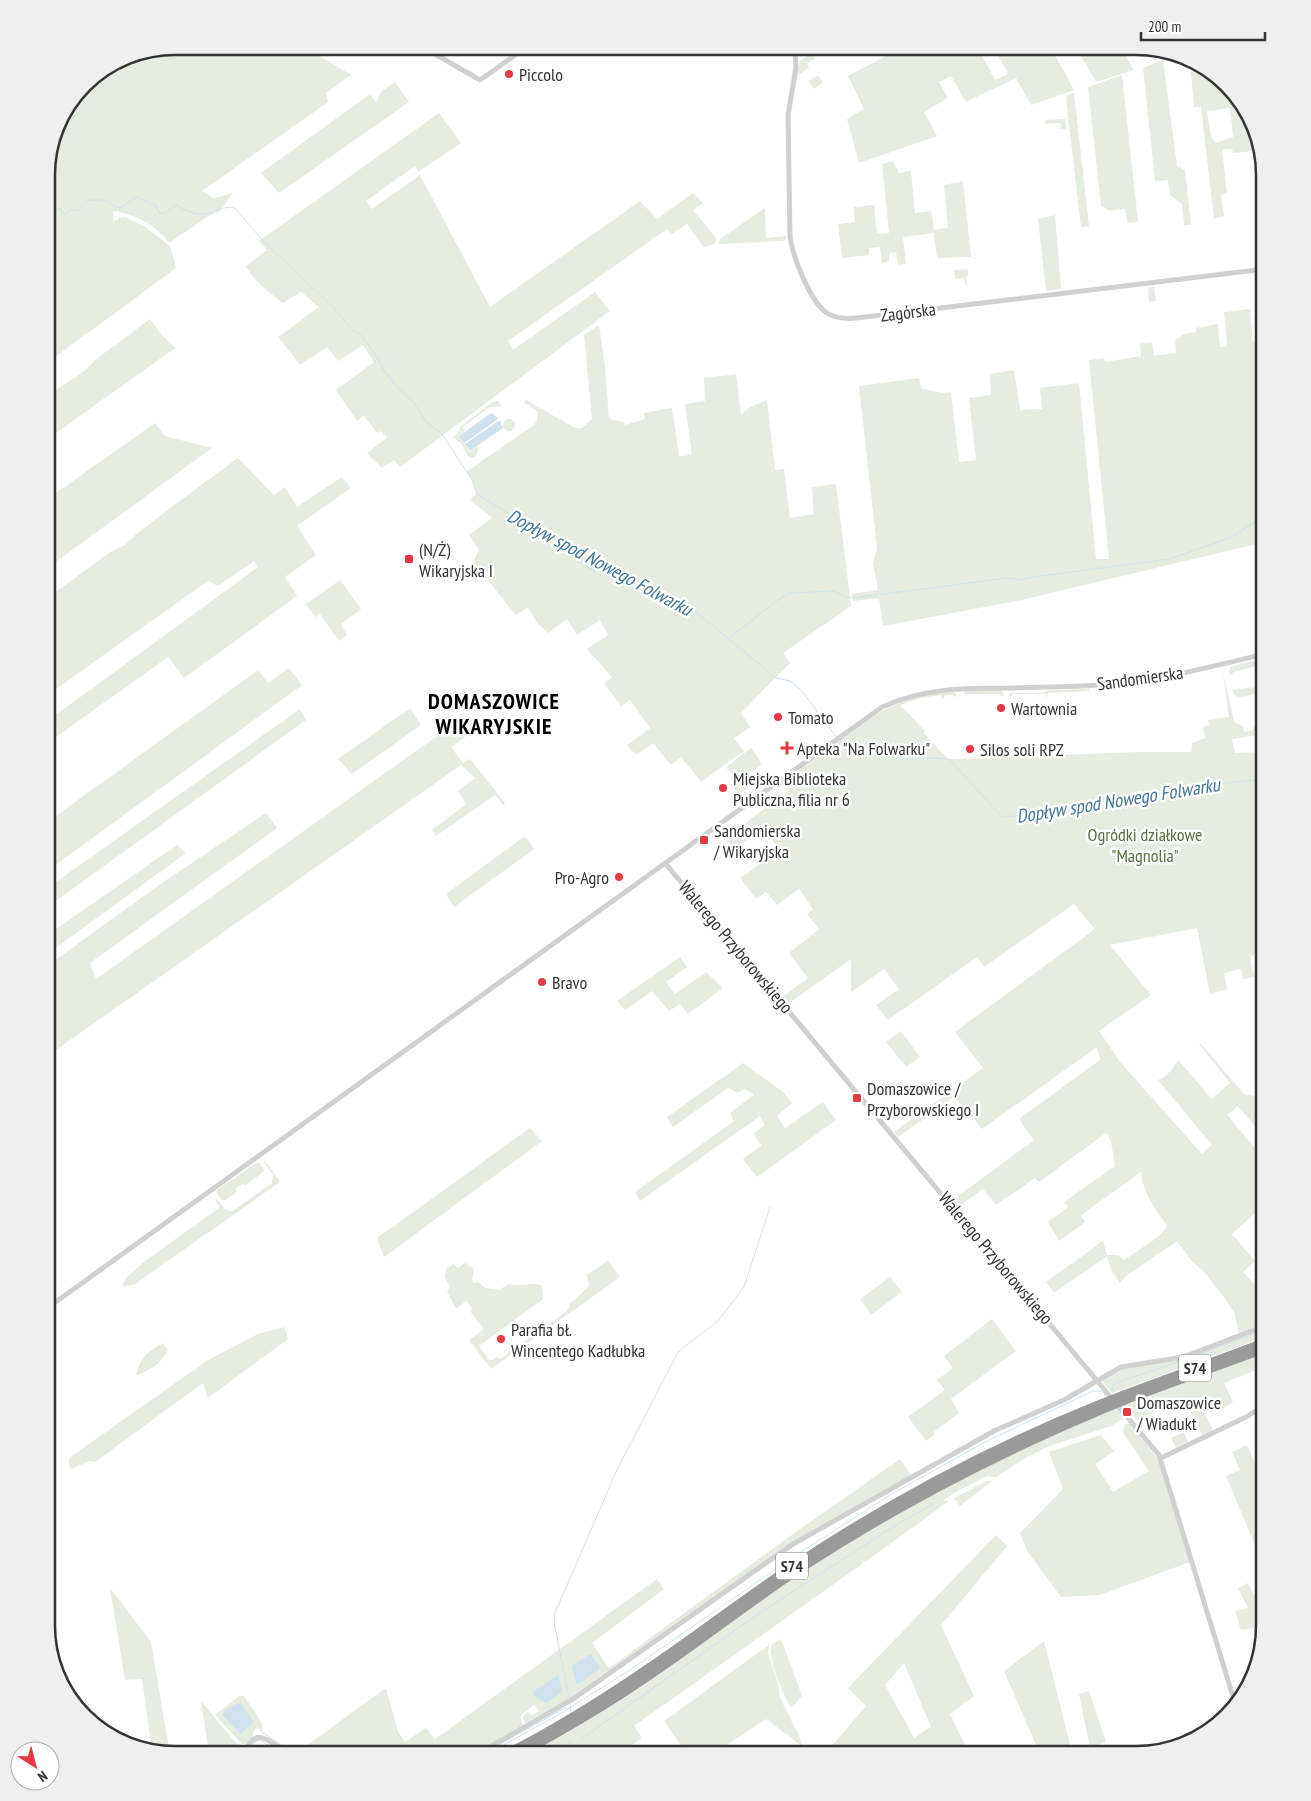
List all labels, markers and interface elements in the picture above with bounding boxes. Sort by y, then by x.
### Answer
scale bar [1141,10,1265,42]
text: 200 m [1148,17,1181,36]
place label: Piccolo [519,63,563,86]
marker: Piccolo [503,68,515,80]
street label: Zagórska [879,297,937,327]
water label: Dopływ spod Nowego Folwarku [504,503,698,622]
place label: (N/Ż) Wikaryjska I [419,538,493,582]
marker: (N/Ż) Wikaryjska I [403,553,415,565]
street label: Sandomierska [1096,661,1184,695]
district label: DOMASZOWICE WIKARYJSKIE [428,687,560,740]
place label: Wartownia [1011,697,1077,720]
marker: Wartownia [995,702,1007,714]
place label: Tomato [788,706,834,729]
marker: Tomato [772,711,784,723]
place label: Apteka "Na Folwarku" [797,737,931,760]
place label: Silos soli RPZ [980,738,1064,761]
marker: Apteka "Na Folwarku" [781,742,793,754]
marker: Silos soli RPZ [964,743,976,755]
place label: Miejska Biblioteka Publiczna, filia nr 6 [733,767,850,811]
water label: Dopływ spod Nowego Folwarku [1014,772,1223,828]
marker: Miejska Biblioteka Publiczna, filia nr 6 [717,782,729,794]
place label: Sandomierska / Wikaryjska [713,819,801,863]
park label: Ogródki działkowe "Magnolia" [1088,823,1202,867]
marker: Sandomierska / Wikaryjska [698,834,710,846]
place label: Pro-Agro [555,866,609,889]
marker: Pro-Agro [613,871,625,883]
street label: Walerego Przyborowskiego [674,876,798,1018]
place label: Bravo [552,971,588,994]
marker: Bravo [536,976,548,988]
place label: Domaszowice / Przyborowskiego I [867,1077,979,1121]
marker: Domaszowice / Przyborowskiego I [851,1092,863,1104]
street label: Walerego Przyborowskiego [934,1187,1058,1329]
place label: Parafia bł. Wincentego Kadłubka [511,1318,645,1362]
marker: Parafia bł. Wincentego Kadłubka [495,1333,507,1345]
road number: S74 [1179,1355,1211,1382]
place label: Domaszowice / Wiadukt [1136,1391,1221,1435]
marker: Domaszowice / Wiadukt [1121,1406,1133,1418]
road number: S74 [776,1552,808,1580]
north arrow [10,1741,60,1791]
text: N [34,1767,51,1786]

